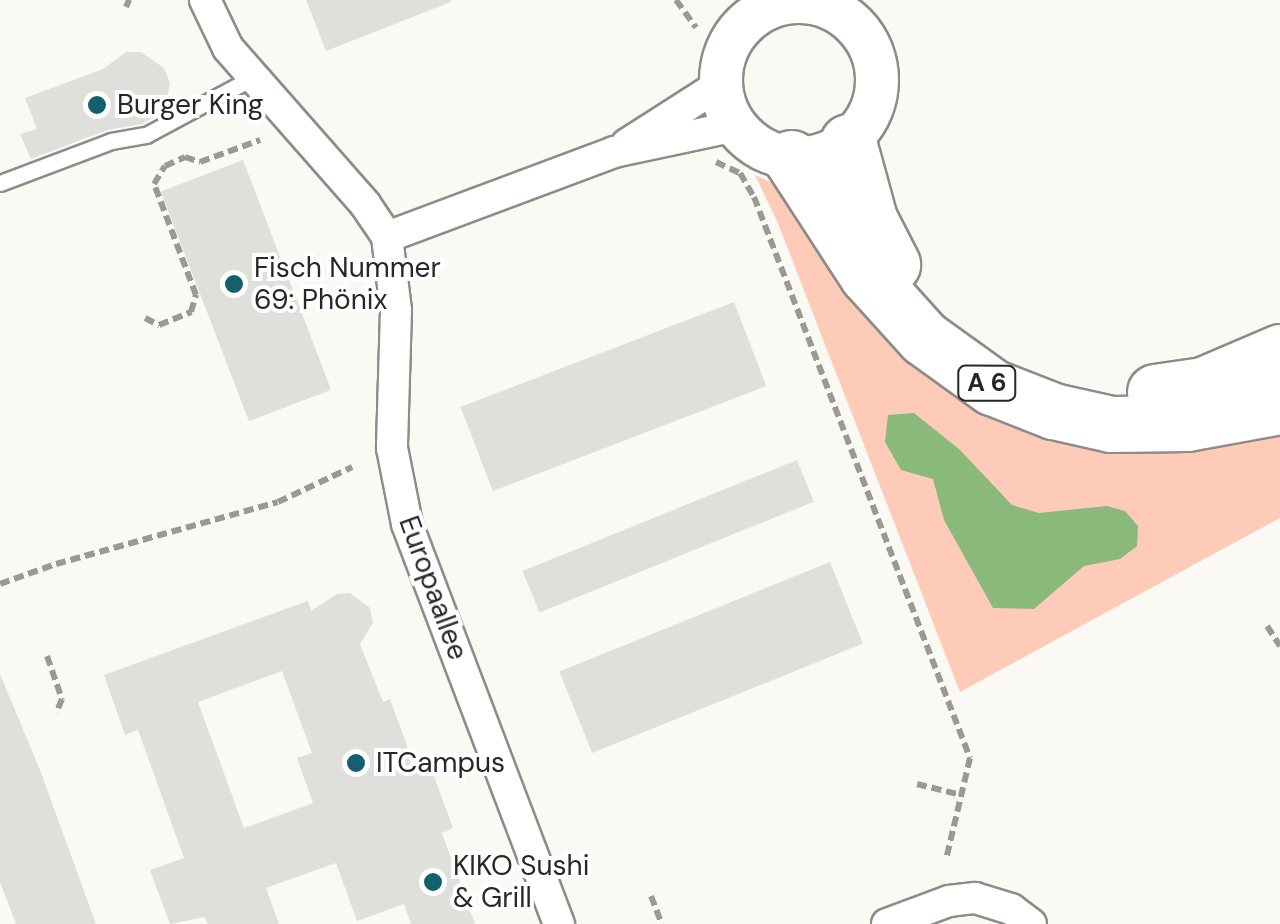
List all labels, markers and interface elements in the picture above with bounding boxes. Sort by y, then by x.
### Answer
place label: Burger King [117,88,263,122]
marker: Burger King [86,94,108,116]
place label: Fisch Nummer 69: Phönix [254,251,441,317]
marker: Fisch Nummer 69: Phönix [223,273,245,295]
road number: A 6 [957,363,1017,403]
street label: Europaallee [391,512,475,664]
place label: ITCampus [376,746,505,780]
marker: ITCampus [345,752,367,774]
place label: KIKO Sushi & Grill [453,849,589,915]
marker: KIKO Sushi & Grill [422,871,444,893]

